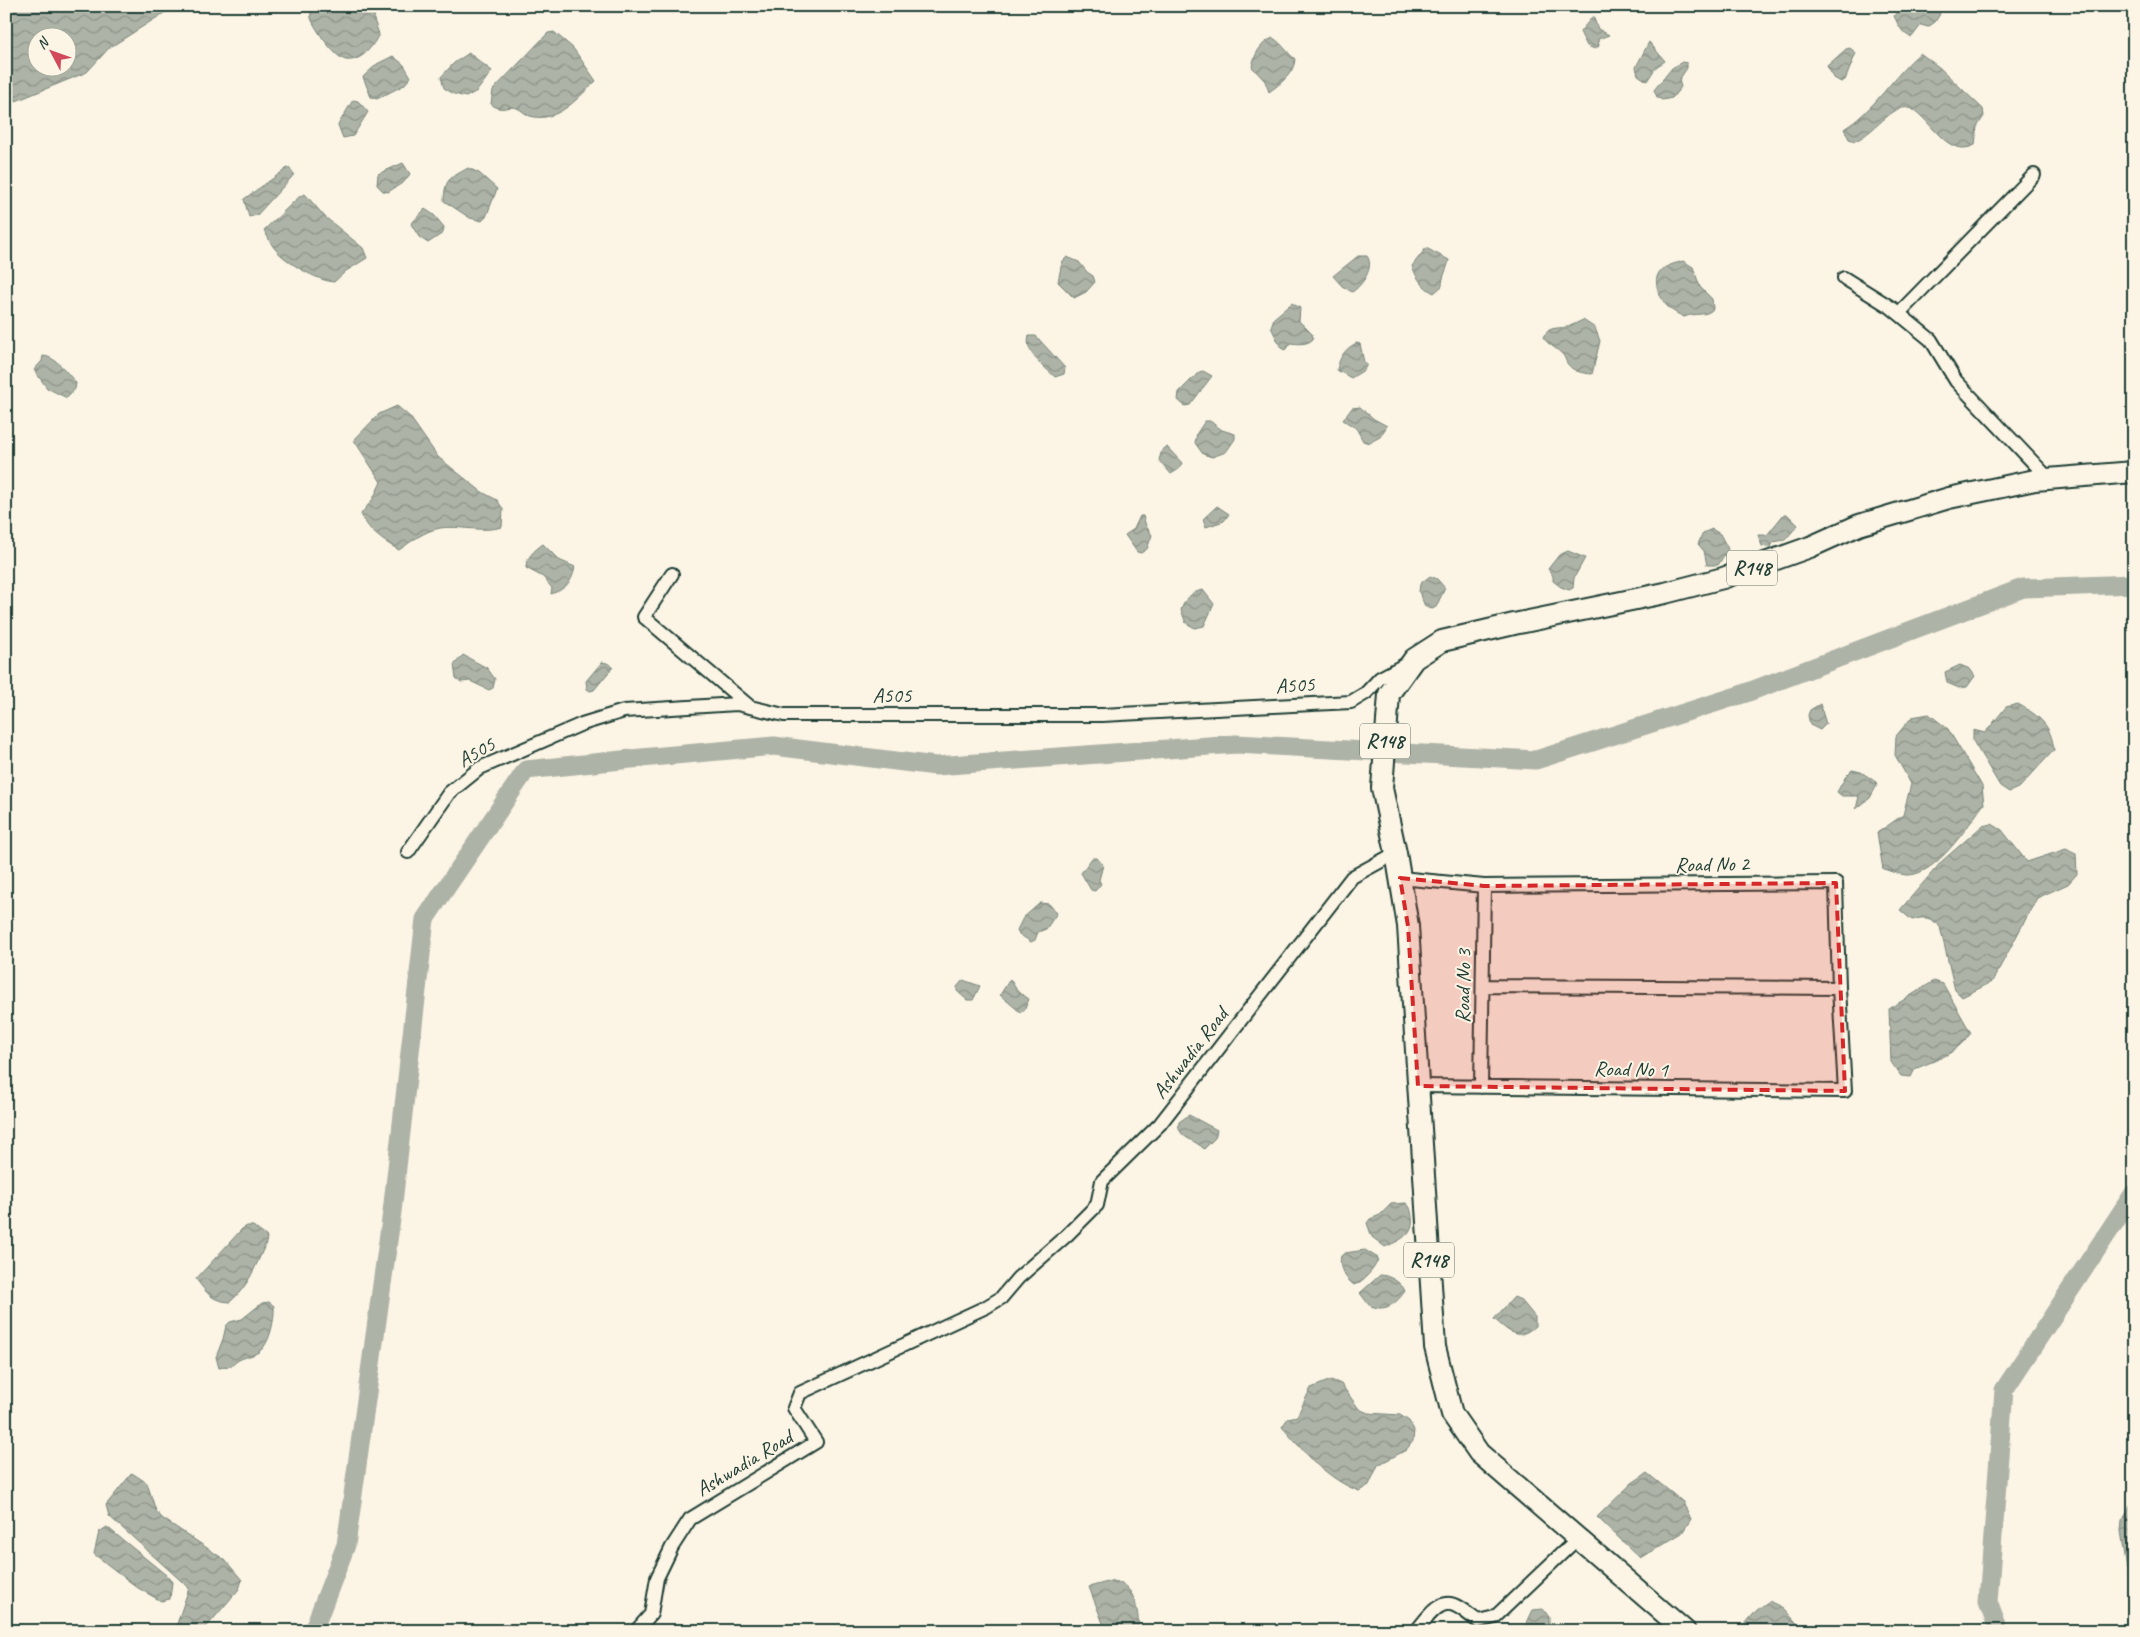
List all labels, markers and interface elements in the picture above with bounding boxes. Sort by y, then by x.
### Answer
north arrow [28,28,78,78]
text: N [33,33,53,53]
road number: R148 [1727,550,1777,586]
street label: A505 [1275,671,1317,699]
street label: A505 [873,682,913,708]
road number: R148 [1360,724,1410,758]
street label: A505 [453,730,501,773]
street label: Road No 2 [1675,850,1751,878]
street label: Road No 3 [1449,947,1477,1023]
street label: Ashwadia Road [1146,999,1236,1104]
street label: Road No 1 [1594,1055,1670,1083]
road number: R148 [1404,1242,1454,1278]
street label: Ashwadia Road [691,1422,800,1502]

